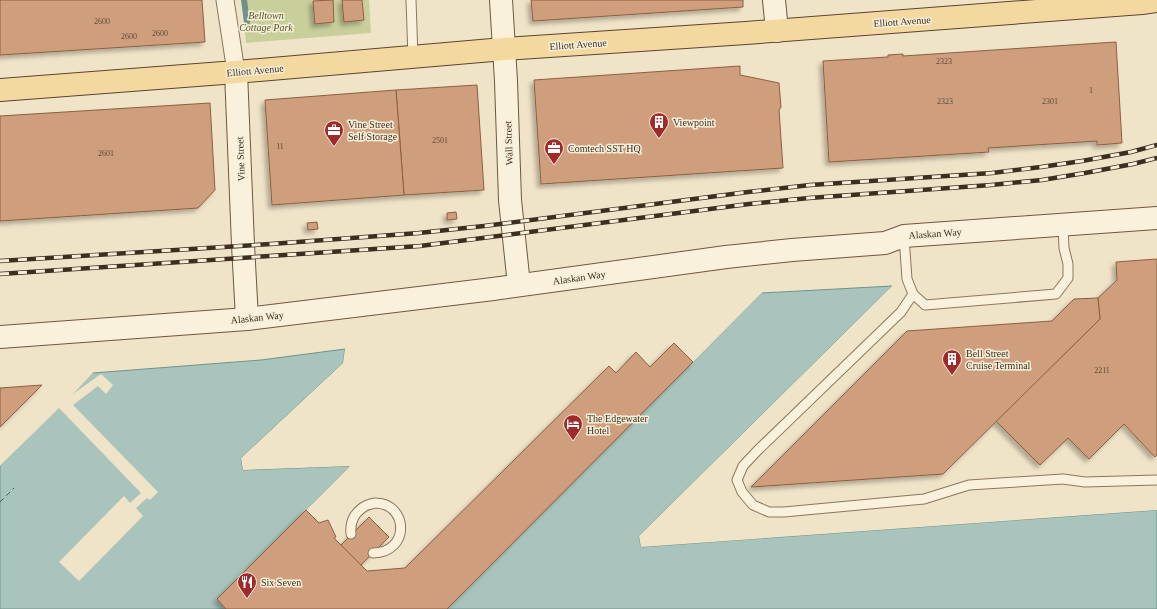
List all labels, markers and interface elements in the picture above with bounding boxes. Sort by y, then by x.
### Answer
park label: Belltown Cottage Park [239,10,293,33]
street label: Elliott Avenue [873,14,932,29]
house number: 2600 [94,17,110,26]
house number: 2600 [152,29,168,38]
house number: 2600 [121,32,137,41]
street label: Elliott Avenue [549,37,608,52]
house number: 2323 [936,57,952,66]
street label: Elliott Avenue [226,62,285,78]
house number: 1 [1089,86,1093,95]
house number: 2323 [937,97,953,106]
house number: 2301 [1042,97,1058,106]
building icon: Viewpoint [648,111,670,139]
place label: Viewpoint [673,117,715,128]
office icon: Vine Street Self Storage [323,119,345,147]
place label: Vine Street Self Storage [348,119,398,142]
street label: Wall Street [502,120,515,165]
street label: Vine Street [234,136,247,181]
house number: 2501 [432,136,448,145]
office icon: Comtech SST HQ [543,137,565,165]
house number: 11 [276,142,284,151]
place label: Comtech SST HQ [568,143,641,154]
house number: 2601 [98,149,114,158]
street label: Alaskan Way [908,226,962,241]
street label: Alaskan Way [552,268,606,287]
street label: Alaskan Way [230,309,284,326]
building icon: Bell Street Cruise Terminal [941,348,963,376]
place label: Bell Street Cruise Terminal [966,348,1031,371]
house number: 2211 [1094,366,1110,375]
hotel icon: The Edgewater Hotel [562,413,584,441]
place label: The Edgewater Hotel [587,413,648,436]
restaurant icon: Six Seven [236,571,258,599]
place label: Six Seven [261,577,301,588]

